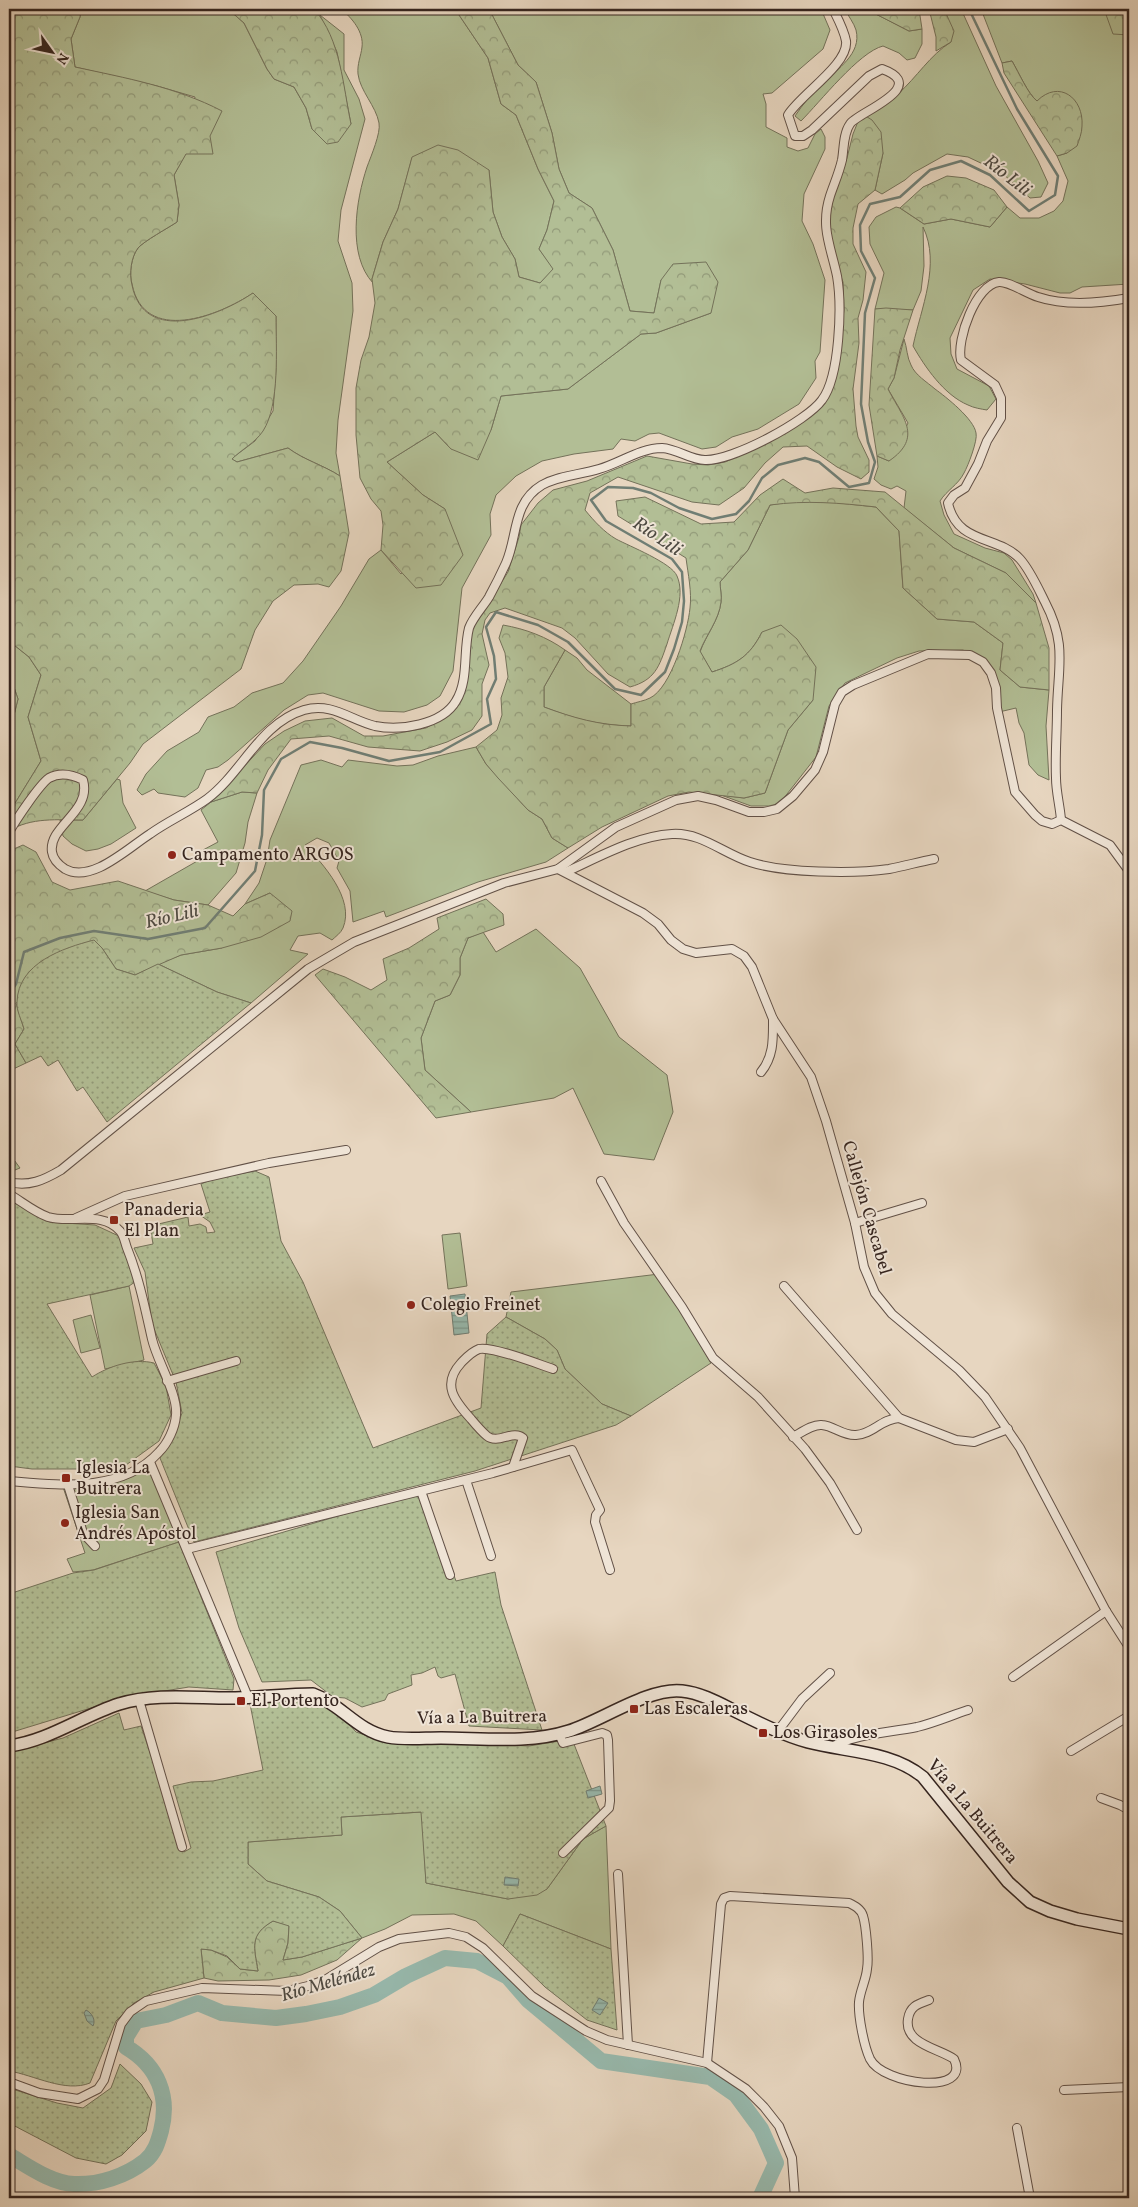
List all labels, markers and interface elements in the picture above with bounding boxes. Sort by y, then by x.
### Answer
north arrow [28,28,78,78]
text: N [51,49,72,68]
water label: Río Lili [978,149,1037,203]
water label: Río Lili [627,511,687,563]
place label: Campamento ARGOS [182,843,354,868]
marker: Campamento ARGOS [166,849,178,861]
water label: Río Lili [143,898,202,936]
street label: Callejón Cascabel [835,1138,897,1278]
place label: Panaderia El Plan [124,1198,204,1244]
marker: Panaderia El Plan [108,1214,120,1226]
place label: Colegio Freinet [421,1293,541,1318]
marker: Colegio Freinet [405,1299,417,1311]
place label: Iglesia La Buitrera [76,1456,150,1502]
marker: Iglesia La Buitrera [60,1472,72,1484]
place label: Iglesia San Andrés Apóstol [75,1501,196,1547]
marker: Iglesia San Andrés Apóstol [59,1517,71,1529]
place label: El Portento [251,1689,339,1714]
marker: El Portento [235,1695,247,1707]
place label: Las Escaleras [644,1697,748,1722]
marker: Las Escaleras [628,1703,640,1715]
street label: Vía a La Buitrera [417,1704,547,1732]
place label: Los Girasoles [773,1721,878,1746]
marker: Los Girasoles [757,1727,769,1739]
street label: Vía a La Buitrera [921,1754,1023,1870]
water label: Río Meléndez [278,1957,379,2009]

